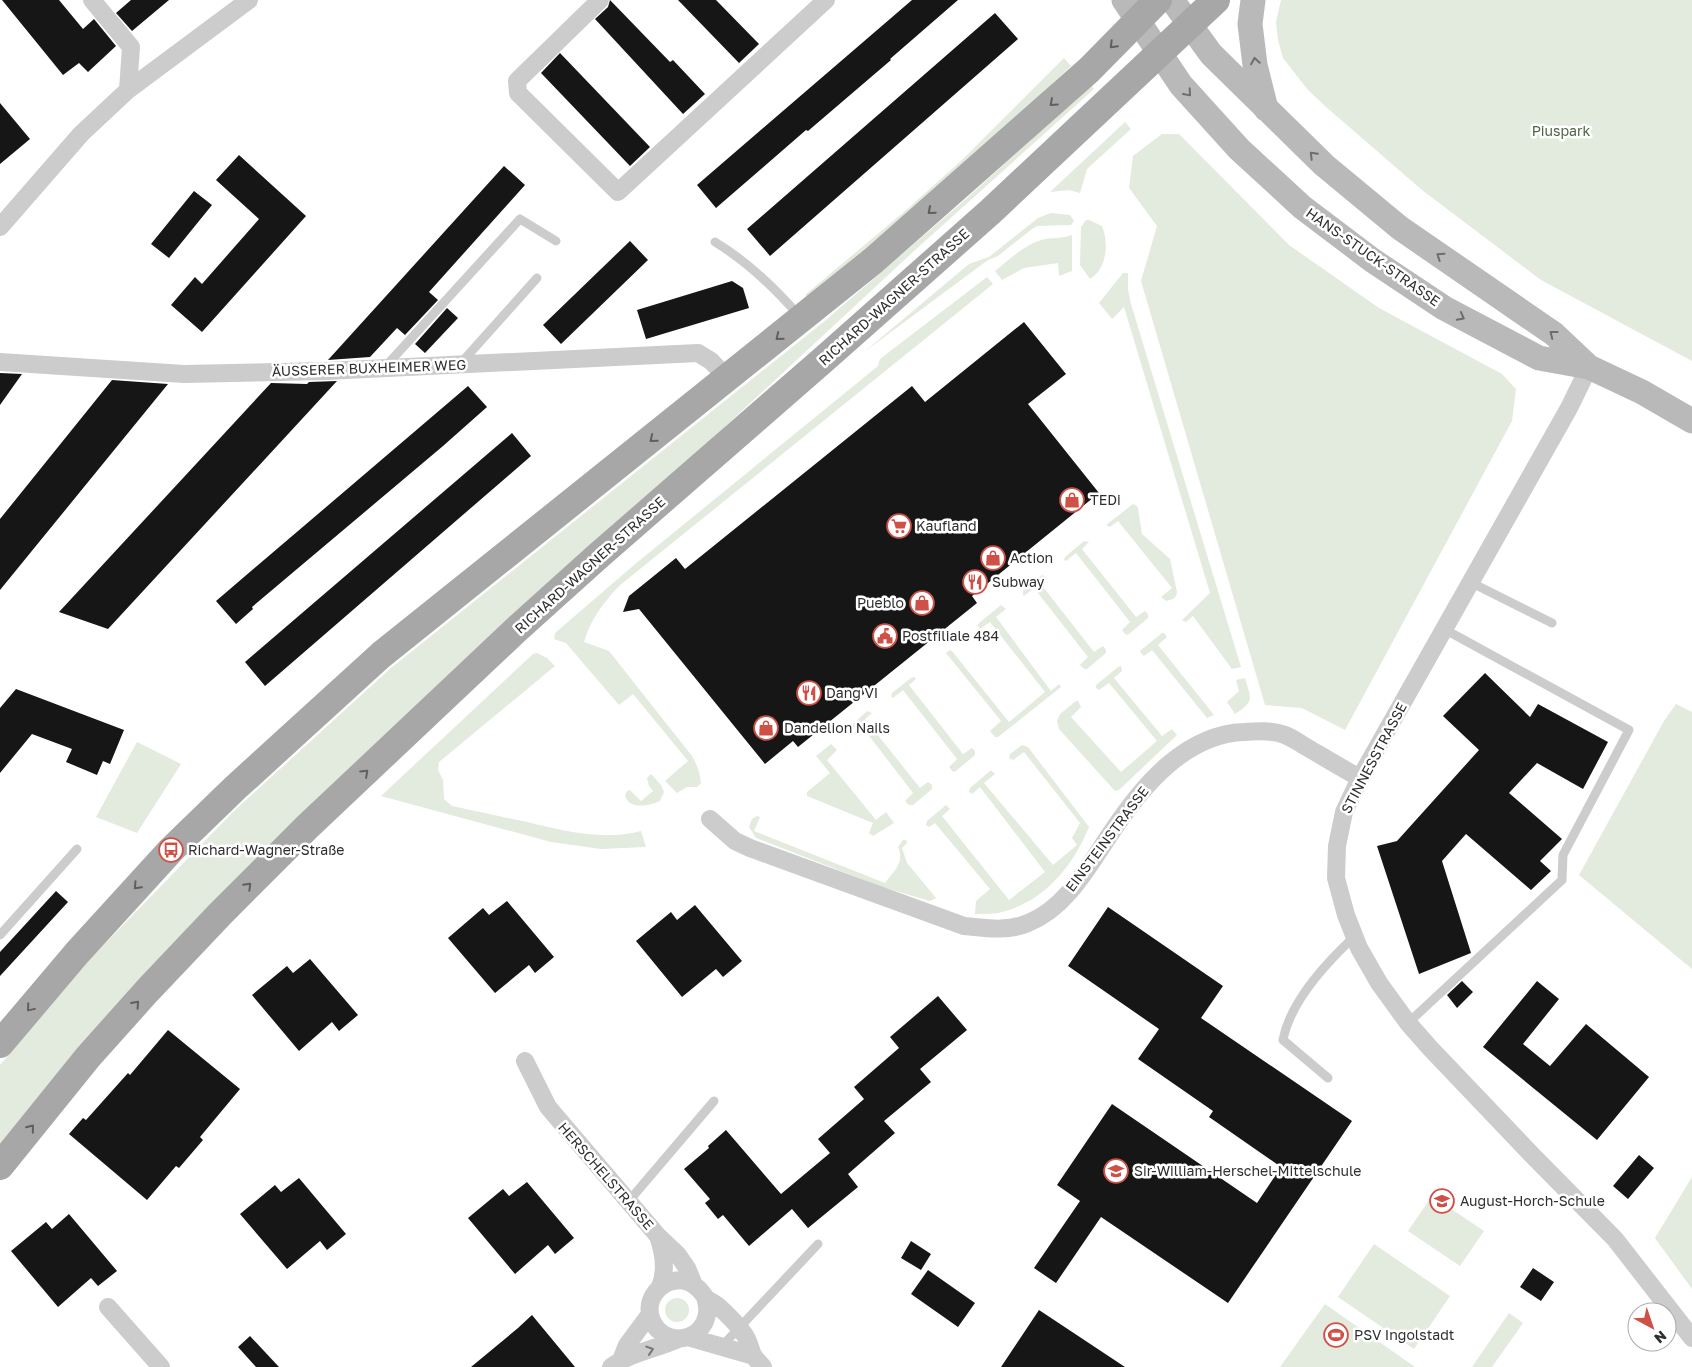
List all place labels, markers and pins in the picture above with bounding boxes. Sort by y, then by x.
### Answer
shop icon: TEDi [1059,487,1085,513]
place label: TEDi [1090,491,1121,508]
supermarket icon: Kaufland [886,513,912,539]
place label: Kaufland [916,517,977,534]
shop icon: Action [980,545,1006,571]
place label: Action [1010,549,1053,566]
restaurant icon: Subway [962,569,988,595]
place label: Subway [992,573,1045,590]
shop icon: Pueblo [909,590,935,616]
place label: Pueblo [857,594,904,611]
public building icon: Postfiliale 484 [872,623,898,649]
place label: Postfiliale 484 [902,627,999,644]
restaurant icon: Dang VI [796,680,822,706]
place label: Dang VI [826,684,878,701]
shop icon: Dandelion Nails [753,715,779,741]
place label: Dandelion Nails [784,719,890,736]
bus stop icon: Richard-Wagner-Straße [158,837,184,863]
place label: Richard-Wagner-Straße [188,841,345,858]
school or university icon: Sir-William-Herschel-Mittelschule [1103,1158,1129,1184]
place label: Sir-William-Herschel-Mittelschule [1134,1162,1361,1179]
school or university icon: August-Horch-Schule [1429,1188,1455,1214]
place label: August-Horch-Schule [1460,1192,1605,1209]
sports icon: PSV Ingolstadt [1323,1322,1349,1348]
place label: PSV Ingolstadt [1354,1326,1454,1343]

